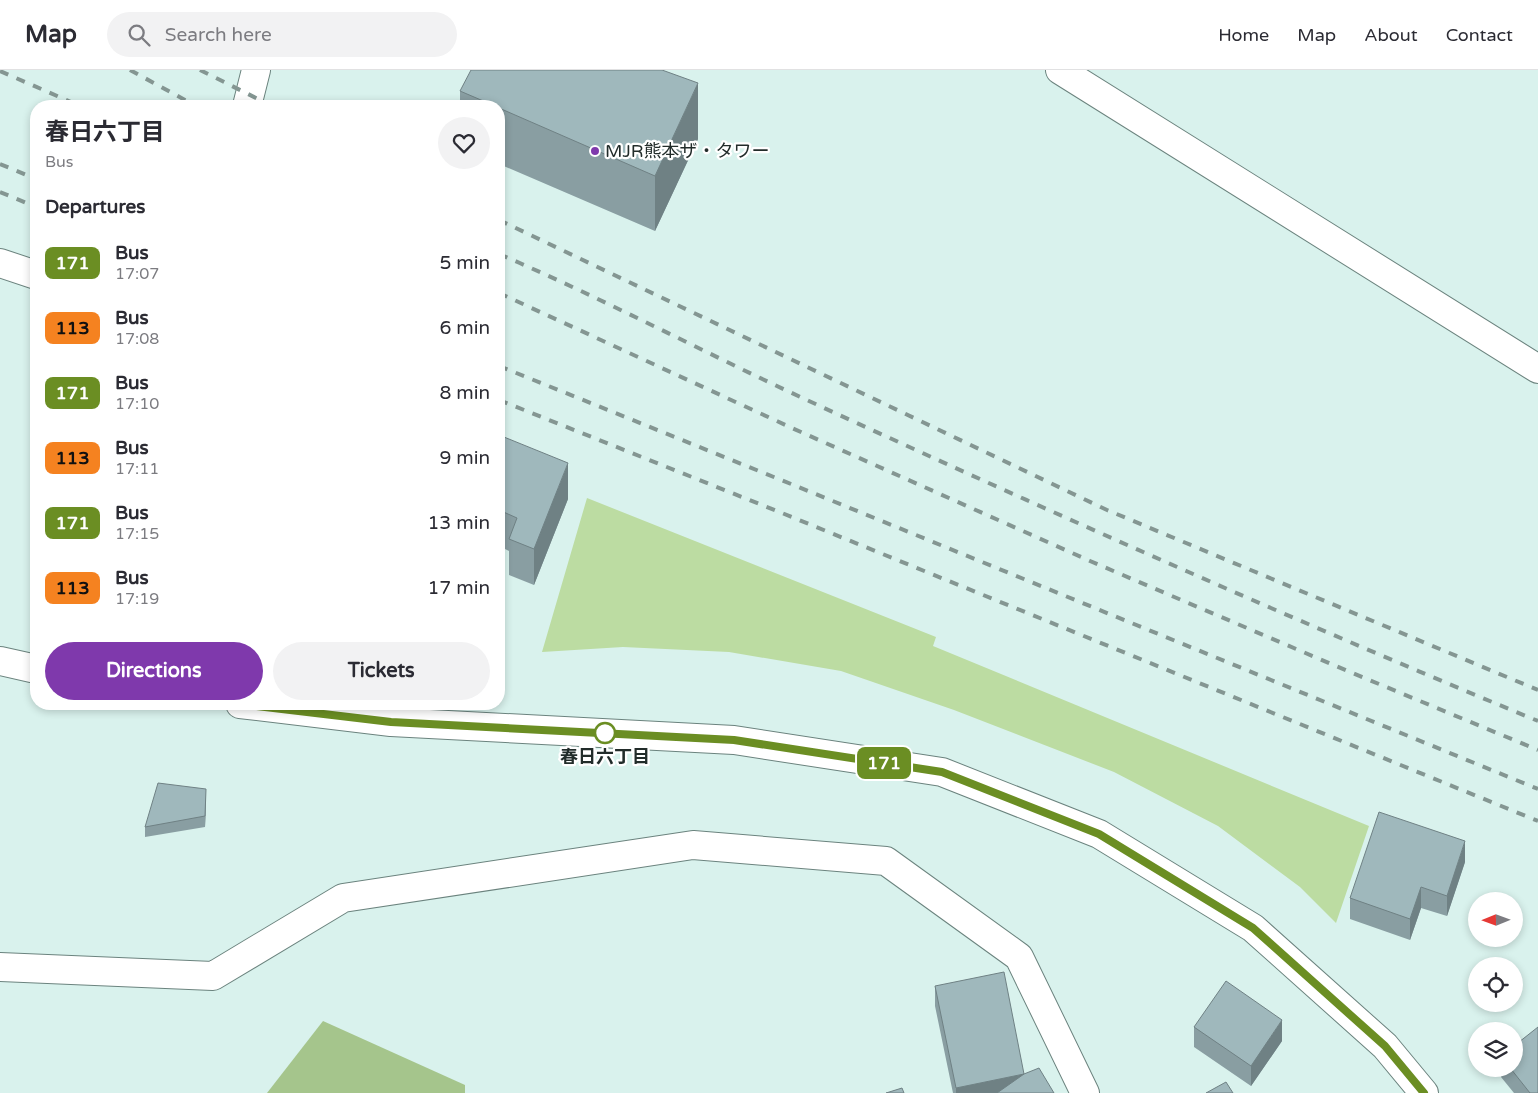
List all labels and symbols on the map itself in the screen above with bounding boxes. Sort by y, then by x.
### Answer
place label: MJR熊本ザ・タワー [605,140,770,162]
marker: MJR熊本ザ・タワー [589,145,601,157]
marker: 春日六丁目 [594,722,616,744]
place label: 春日六丁目 [560,746,650,768]
line badge: 171 [855,747,913,779]
north arrow [1468,892,1522,948]

